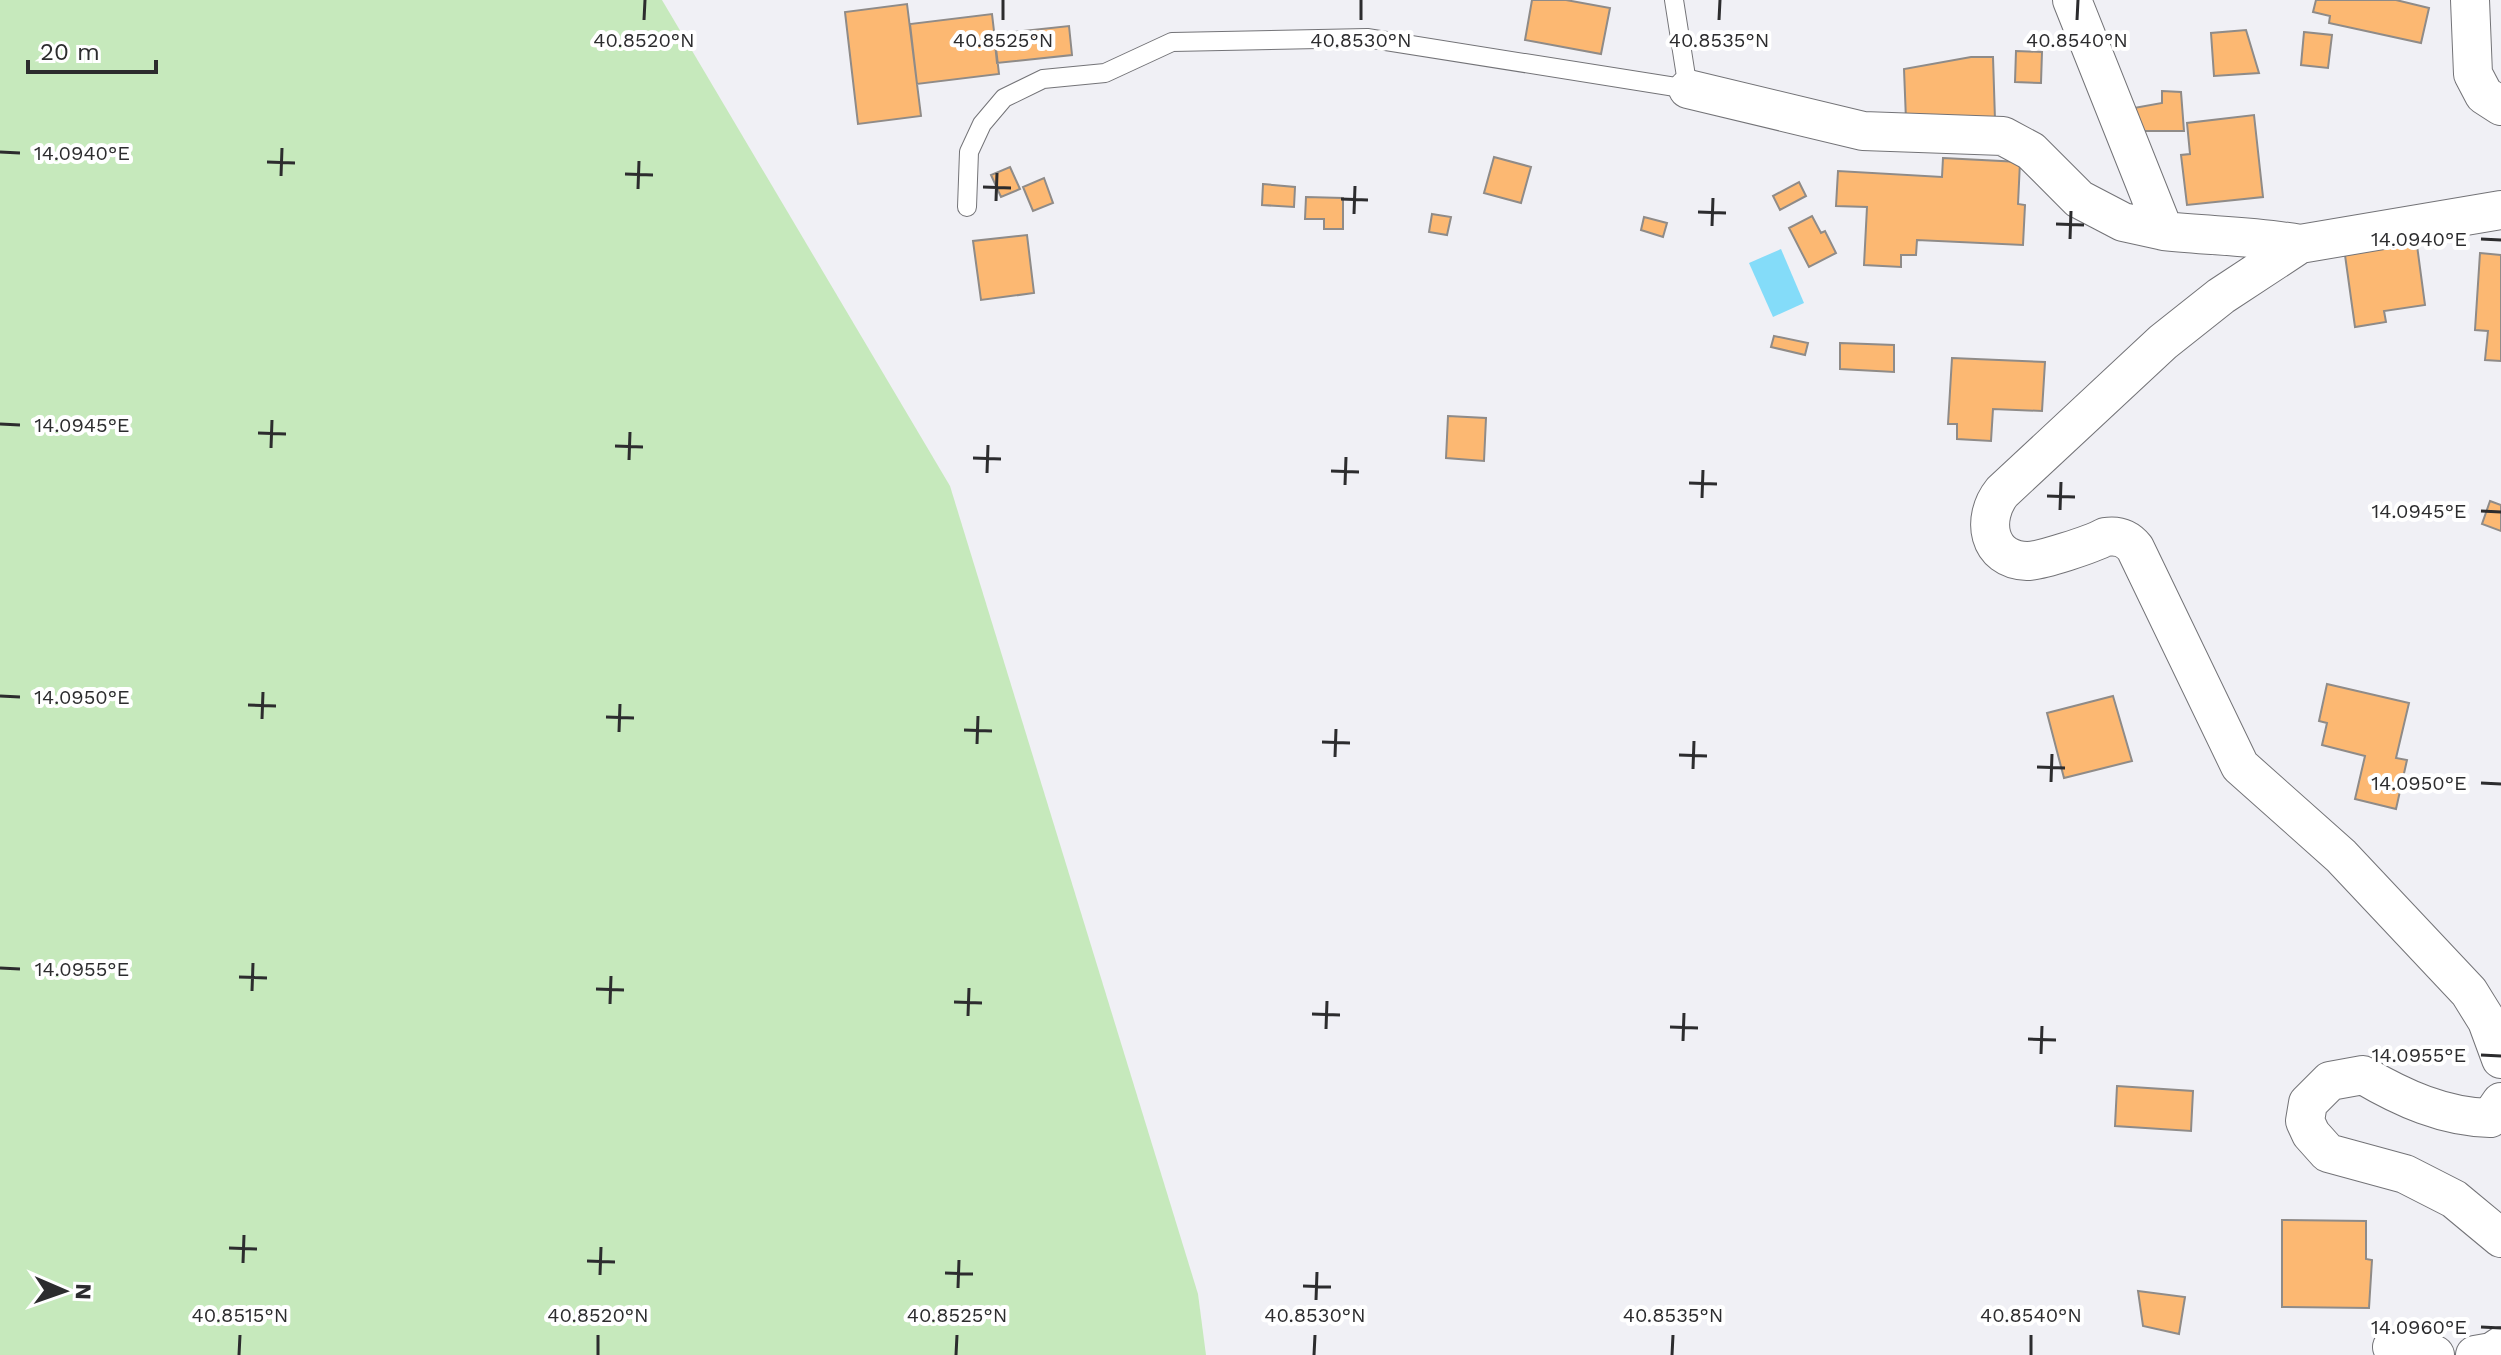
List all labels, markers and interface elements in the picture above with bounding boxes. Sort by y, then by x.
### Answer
scale bar [28,24,156,74]
text: 40.8520°N [593,28,695,52]
text: 40.8525°N [953,28,1053,52]
text: 40.8530°N [1310,28,1412,52]
text: 40.8535°N [1669,28,1769,52]
text: 40.8540°N [2026,28,2128,52]
text: 20 m [40,38,100,66]
text: 14.0940°E [34,141,130,165]
text: 14.0940°E [2371,227,2467,251]
text: 14.0945°E [34,413,130,437]
text: 14.0945°E [2371,499,2467,523]
text: 14.0950°E [34,685,130,709]
text: 14.0950°E [2371,771,2467,795]
text: 14.0955°E [35,957,129,981]
text: 14.0955°E [2372,1043,2466,1067]
north arrow [24,1251,104,1331]
text: N [71,1283,96,1300]
text: 40.8515°N [192,1303,288,1327]
text: 40.8520°N [547,1303,649,1327]
text: 40.8525°N [907,1303,1007,1327]
text: 40.8530°N [1264,1303,1366,1327]
text: 40.8535°N [1623,1303,1723,1327]
text: 40.8540°N [1980,1303,2082,1327]
text: 14.0960°E [2371,1315,2467,1339]

